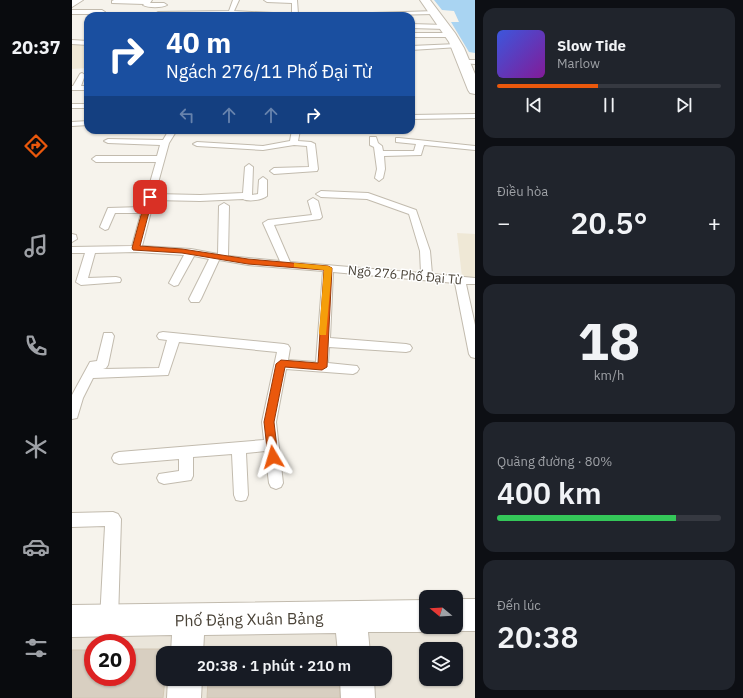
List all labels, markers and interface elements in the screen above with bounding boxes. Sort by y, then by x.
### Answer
text: 40 m [166,24,231,61]
icon: right [100,28,152,80]
text: 20:37 [11,36,61,59]
text: Slow Tide [557,36,626,55]
text: Marlow [557,55,600,72]
text: Ngách 276/11 Phố Đại Từ [166,60,372,83]
icon: previous [523,94,545,116]
icon: pause [598,94,620,116]
icon: next [673,94,695,116]
icon: left [176,104,198,126]
icon: ahead [218,104,240,126]
icon: ahead [260,104,282,126]
icon: right [302,104,324,126]
icon: directions [22,132,50,160]
pin [133,180,167,214]
text: Điều hòa [497,183,548,200]
icon: arrive [139,186,161,208]
text: 20.5° [570,203,648,242]
text: − [497,208,510,237]
text: + [708,208,721,237]
icon: music [22,232,50,260]
street label: Ngõ 276 Phố Đại Từ [347,262,463,289]
text: 18 [578,307,640,374]
icon: phone [22,332,50,360]
text: km/h [594,367,624,384]
icon: climate [22,433,50,461]
position arrow [252,436,294,478]
text: Quãng đường · 80% [497,453,612,470]
text: 400 km [497,473,602,512]
icon: car [22,533,50,561]
north arrow [419,590,463,634]
map controls [419,590,463,686]
text: Đến lúc [497,597,541,614]
street label: Phố Đặng Xuân Bảng [174,608,324,630]
text: 20:38 [497,617,579,656]
icon: filters [22,634,50,662]
speed limit sign: 20 [84,634,136,686]
button: layers [419,642,463,686]
text: 20:38 · 1 phút · 210 m [197,656,351,675]

